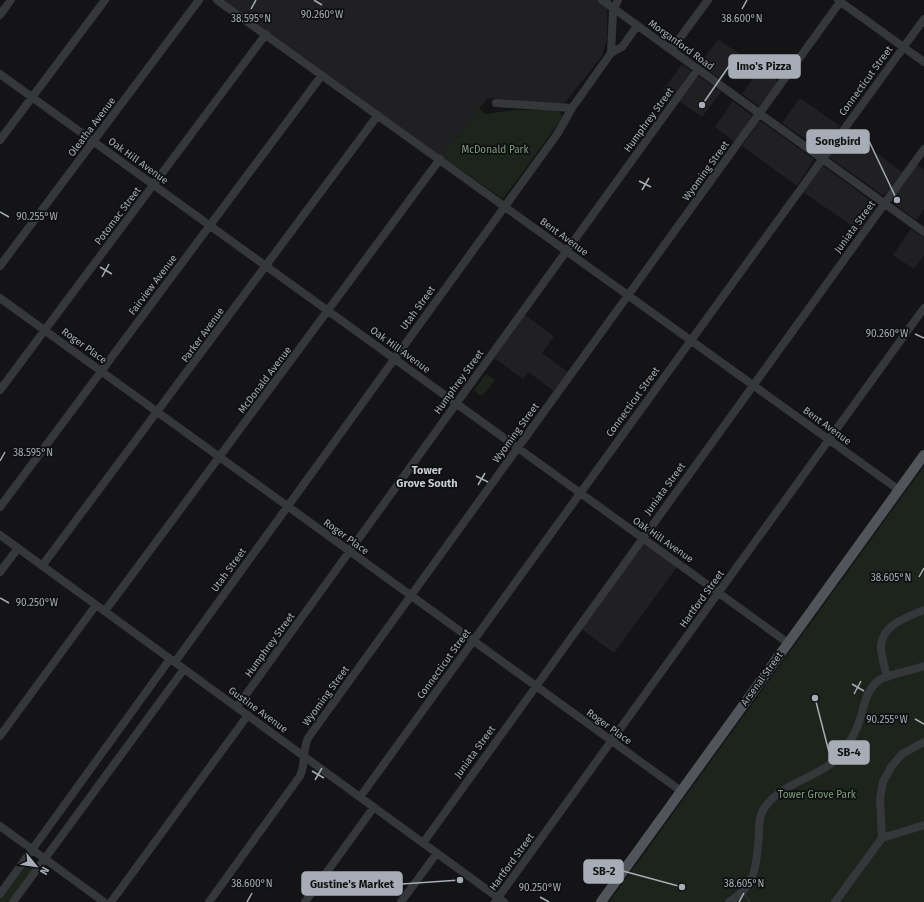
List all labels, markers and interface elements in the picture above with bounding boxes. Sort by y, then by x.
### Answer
text: 90.260°W [301,9,344,21]
text: 38.595°N [231,13,271,25]
text: 38.600°N [721,13,763,25]
street label: Morganford Road [646,17,716,73]
street label: Connecticut Street [837,43,896,118]
callout: Imo's Pizza [729,55,800,78]
text: Imo's Pizza [737,60,791,73]
street label: Humphrey Street [622,85,677,155]
street label: Oleatha Avenue [66,95,118,159]
callout: Songbird [807,130,869,153]
street label: Oak Hill Avenue [106,135,170,187]
text: Songbird [815,135,861,148]
street label: Wyoming Street [680,138,732,203]
park label: McDonald Park [461,144,529,156]
street label: Potomac Street [92,184,144,247]
street label: Juniata Street [832,198,878,256]
text: 90.255°W [16,211,59,223]
street label: Bent Avenue [537,215,591,259]
street label: Fairview Avenue [126,252,180,318]
street label: Utah Street [398,283,438,332]
street label: Parker Avenue [179,305,227,365]
street label: Oak Hill Avenue [368,324,432,376]
street label: Roger Place [59,326,109,366]
text: 90.260°W [866,328,909,340]
street label: McDonald Avenue [236,344,294,416]
street label: Humphrey Street [432,347,487,417]
street label: Connecticut Street [604,364,663,439]
street label: Wyoming Street [490,400,542,465]
street label: Bent Avenue [800,404,854,448]
text: 38.595°N [13,447,53,459]
street label: Juniata Street [642,460,688,518]
district label: Tower Grove South [396,464,458,490]
street label: Oak Hill Avenue [630,515,696,565]
street label: Roger Place [321,517,371,557]
street label: Utah Street [209,545,249,594]
street label: Hartford Street [677,568,727,630]
text: 38.605°N [871,572,911,584]
text: 90.250°W [16,597,59,609]
street label: Humphrey Street [243,610,298,680]
street label: Connecticut Street [415,626,474,701]
street label: Arsenal Street [738,649,786,708]
street label: Wyoming Street [300,663,352,728]
street label: Gustine Avenue [226,684,290,736]
street label: Roger Place [584,707,634,747]
text: 90.255°W [866,714,909,726]
street label: Juniata Street [452,723,498,781]
callout: SB-4 [829,741,869,764]
text: SB-4 [837,746,861,759]
park label: Tower Grove Park [778,789,857,801]
street label: Hartford Street [487,831,537,893]
north arrow [16,846,56,886]
callout: SB-2 [584,860,623,883]
text: N [37,864,52,877]
text: SB-2 [593,865,616,878]
callout: Gustine's Market [302,872,402,895]
text: 38.600°N [231,878,273,890]
text: Gustine's Market [310,878,395,891]
text: 38.605°N [724,878,764,890]
text: 90.250°W [519,882,562,894]

